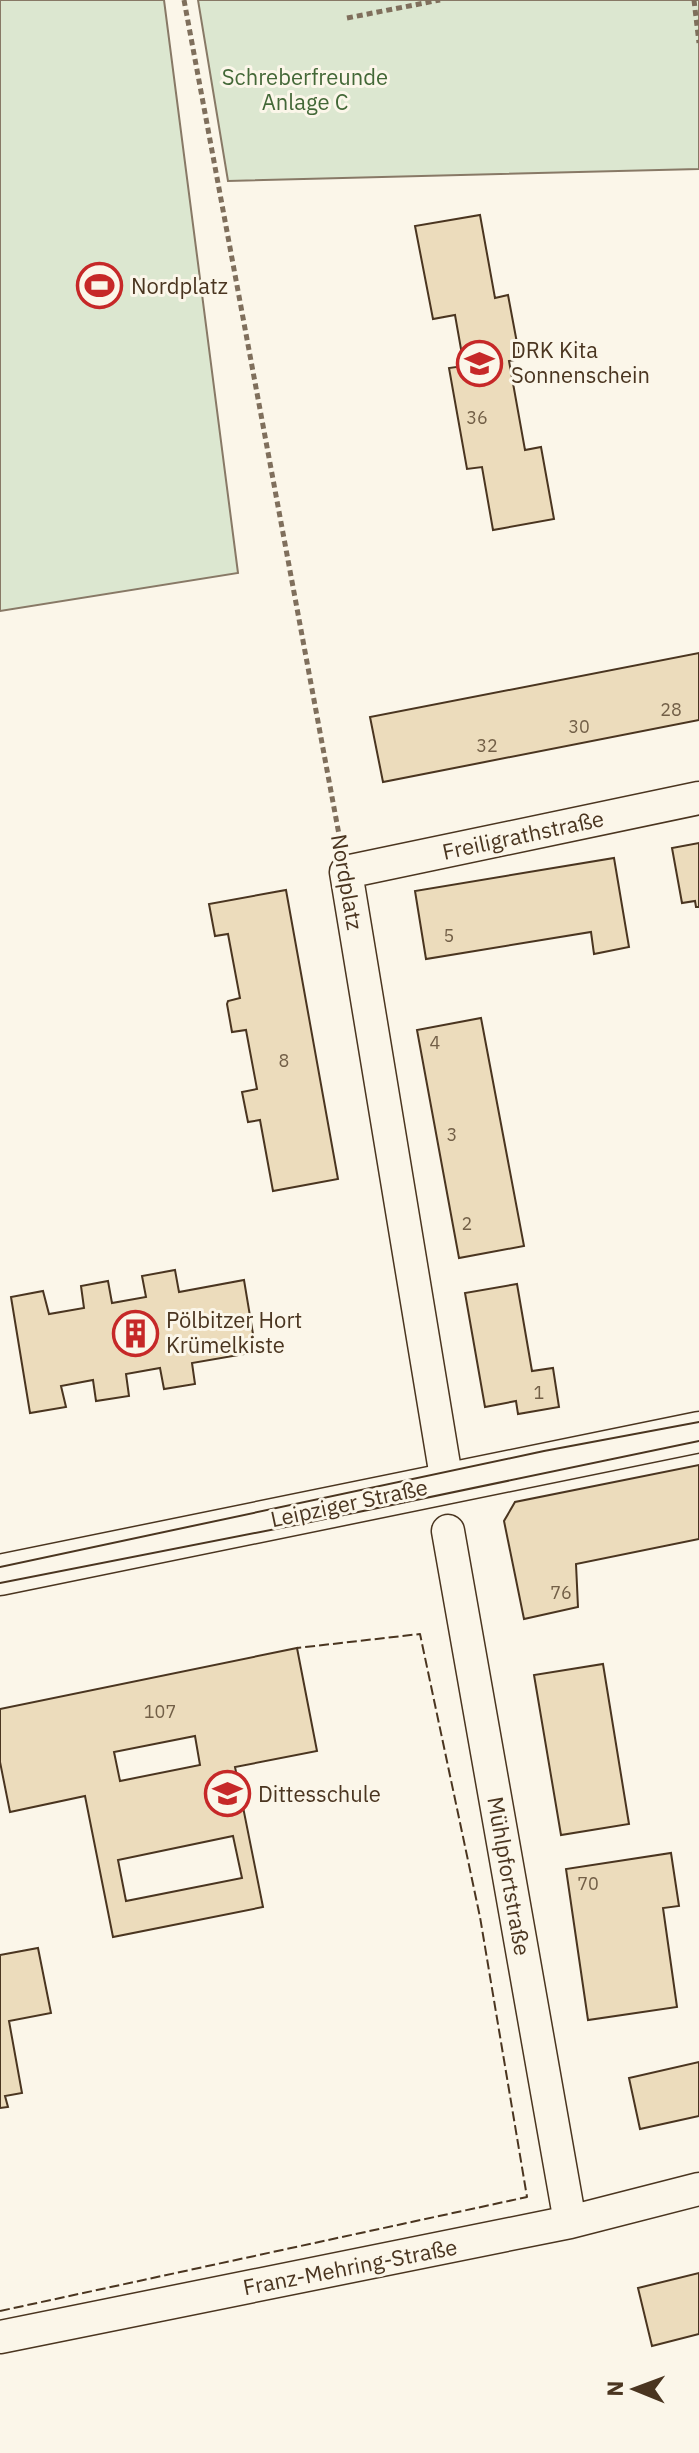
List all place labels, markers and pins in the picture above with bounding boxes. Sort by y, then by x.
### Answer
sports icon: Nordplatz [76,262,124,310]
place label: Nordplatz [131,271,228,300]
place label: DRK Kita Sonnenschein [511,335,650,389]
school or university icon: DRK Kita Sonnenschein [456,339,504,387]
place label: Pölbitzer Hort Krümelkiste [166,1305,302,1359]
building icon: Pölbitzer Hort Krümelkiste [111,1309,159,1357]
school or university icon: Dittesschule [203,1770,251,1818]
place label: Dittesschule [258,1779,381,1808]

